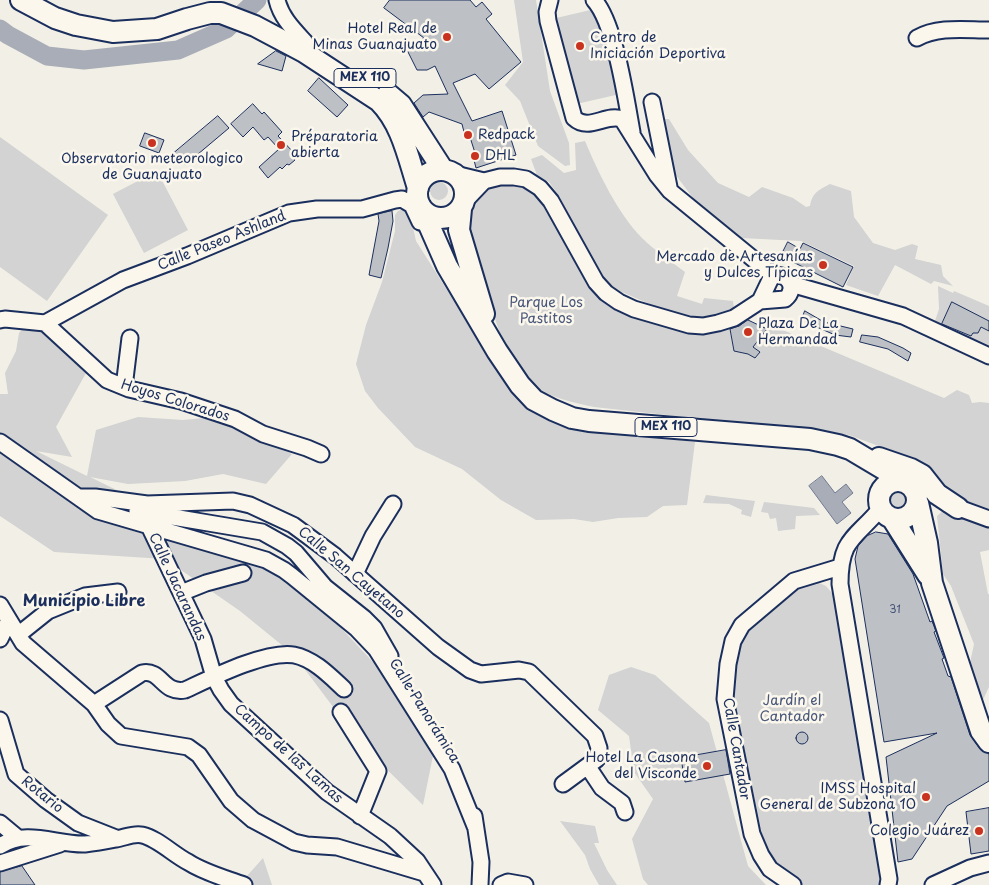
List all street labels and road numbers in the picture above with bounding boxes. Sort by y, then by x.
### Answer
road number: MEX 110 [334,68,396,88]
street label: Calle Paseo Ashland [155,208,289,274]
street label: Hoyos Colorados [119,377,231,425]
road number: MEX 110 [635,418,697,437]
street label: Calle San Cayetano [294,524,408,622]
street label: Calle Jacarandas [145,530,209,644]
street label: Calle Panorámica [385,656,463,766]
street label: Calle Cantador [719,697,753,801]
street label: Campo de las Lamas [230,701,346,807]
street label: Rotario [18,773,66,817]

